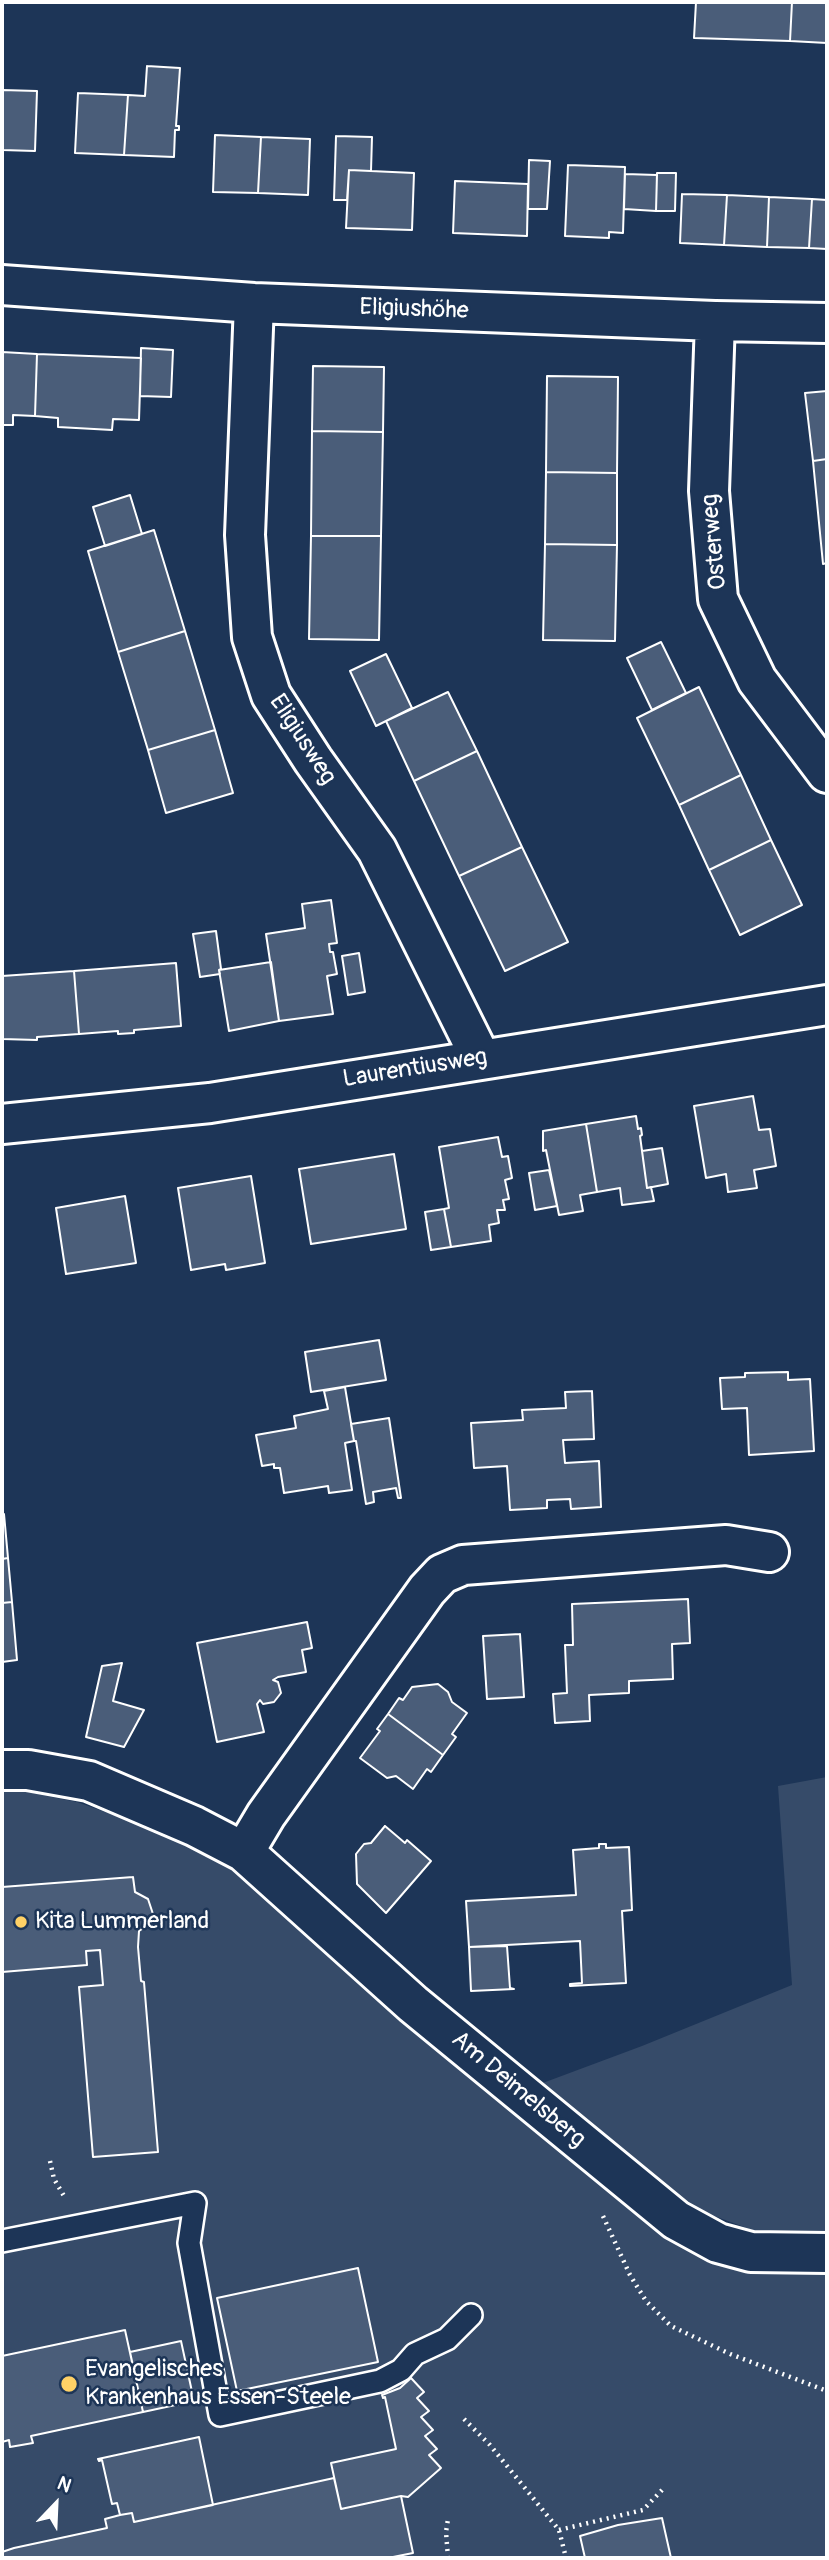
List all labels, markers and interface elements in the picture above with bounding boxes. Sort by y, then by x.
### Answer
street label: Eligiushöhe [359,294,469,326]
street label: Osterweg [696,493,734,591]
street label: Eligiusweg [262,690,342,790]
street label: Laurentiusweg [341,1043,489,1095]
place label: Kita Lummerland [35,1908,209,1936]
marker: Kita Lummerland [13,1914,29,1930]
street label: Am Deimelsberg [445,2026,591,2154]
place label: Evangelisches Krankenhaus Essen-Steele [85,2356,351,2412]
marker: Evangelisches Krankenhaus Essen-Steele [59,2374,79,2394]
north arrow [21,2469,91,2539]
text: N [54,2471,75,2498]

